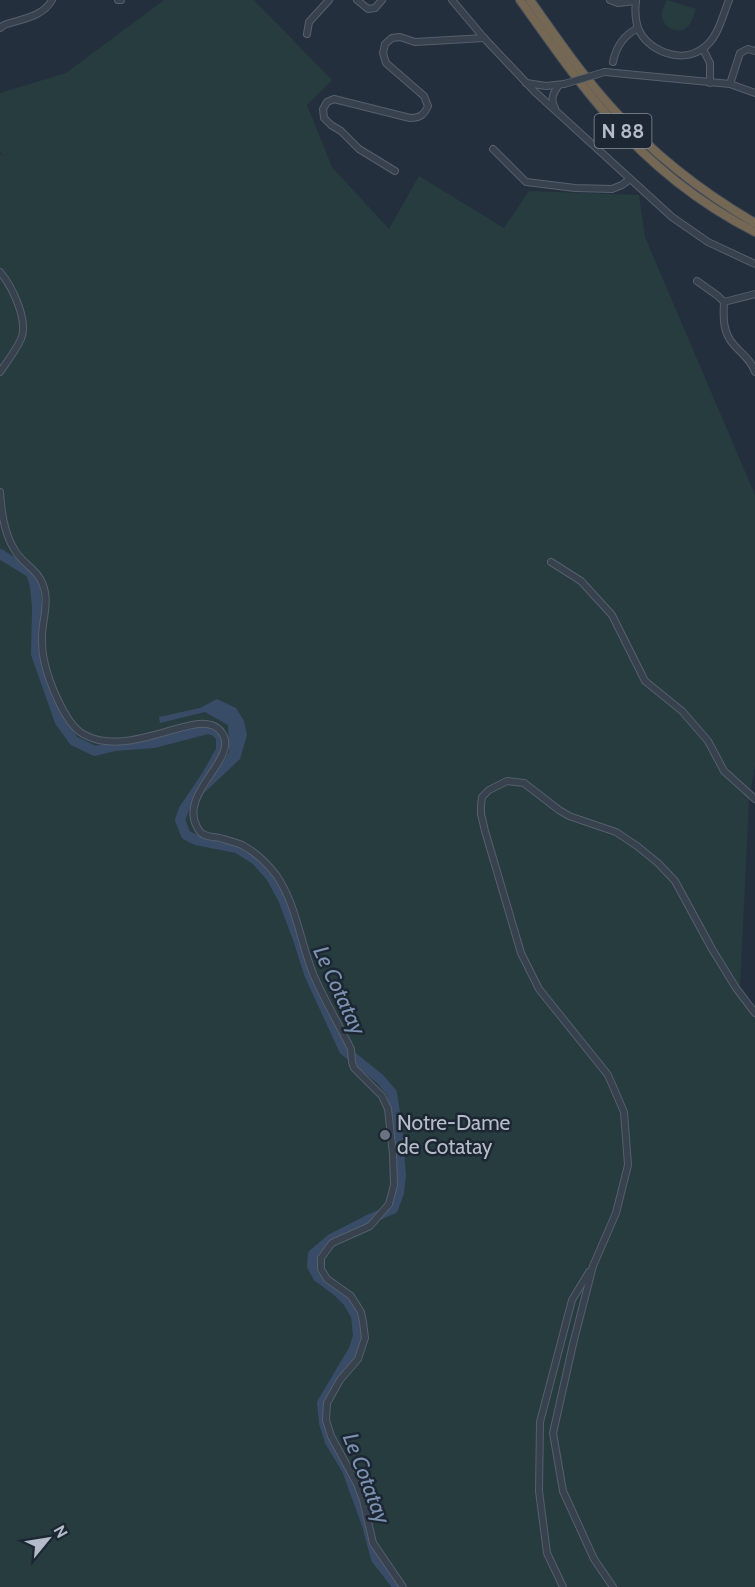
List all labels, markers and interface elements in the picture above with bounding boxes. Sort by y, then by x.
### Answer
road number: N 88 [594,114,652,148]
water label: Le Cotatay [307,942,372,1040]
place label: Notre-Dame de Cotatay [397,1110,511,1159]
marker: Notre-Dame de Cotatay [378,1128,392,1142]
water label: Le Cotatay [337,1429,396,1528]
north arrow [18,1509,78,1569]
text: N [50,1522,72,1541]

